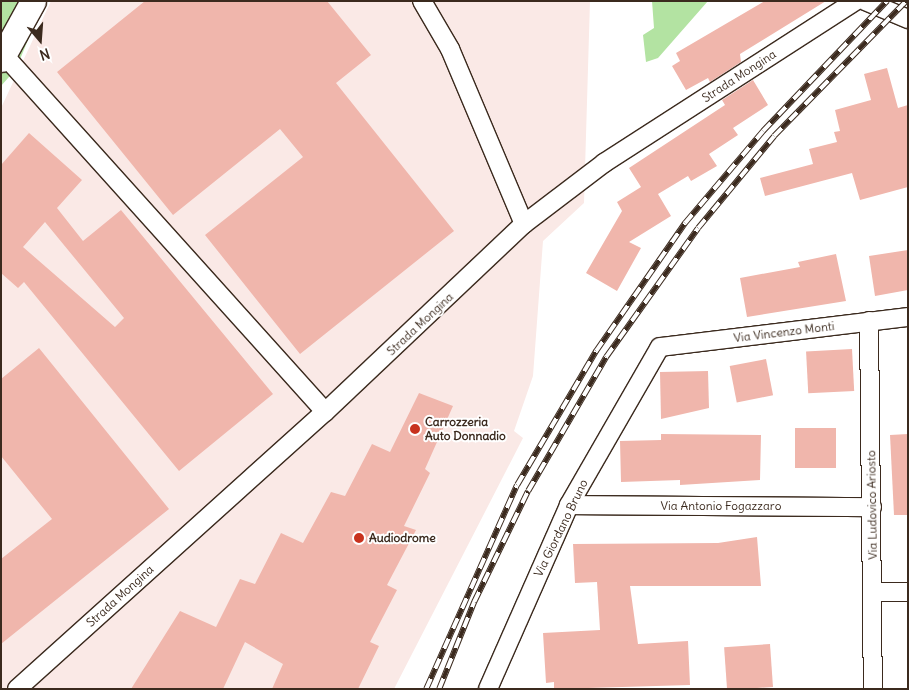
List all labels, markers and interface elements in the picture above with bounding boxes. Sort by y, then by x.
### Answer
north arrow [15,15,65,65]
text: N [37,44,52,64]
street label: Strada Mongina [699,47,779,105]
street label: Strada Mongina [384,290,456,358]
street label: Via Vincenzo Monti [733,319,835,345]
place label: Carrozzeria Auto Donnadio [425,415,506,443]
marker: Carrozzeria Auto Donnadio [409,423,421,435]
street label: Via Ludovico Ariosto [864,450,880,560]
street label: Via Giordano Bruno [531,477,591,579]
street label: Via Antonio Fogazzaro [661,499,781,513]
place label: Audiodrome [369,531,436,545]
marker: Audiodrome [353,532,365,544]
street label: Strada Mongina [83,562,157,630]

